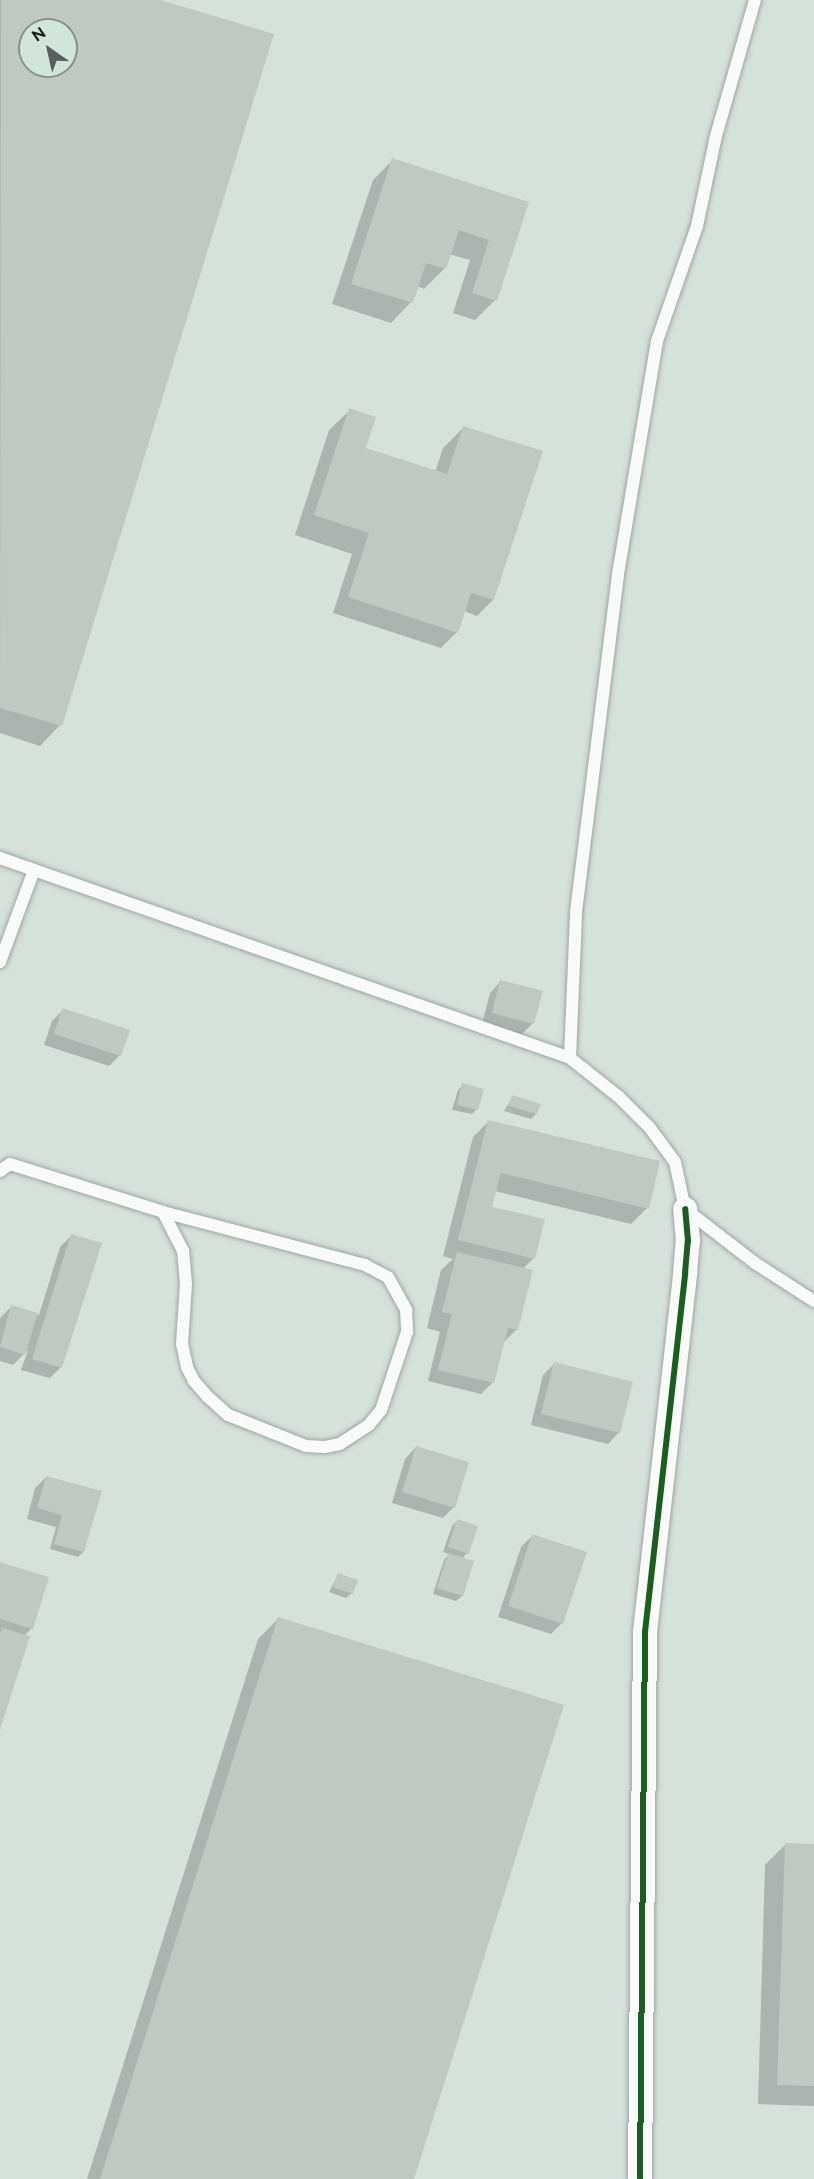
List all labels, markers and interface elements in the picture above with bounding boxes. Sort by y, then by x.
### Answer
north arrow [18,18,78,78]
text: N [28,23,49,46]

